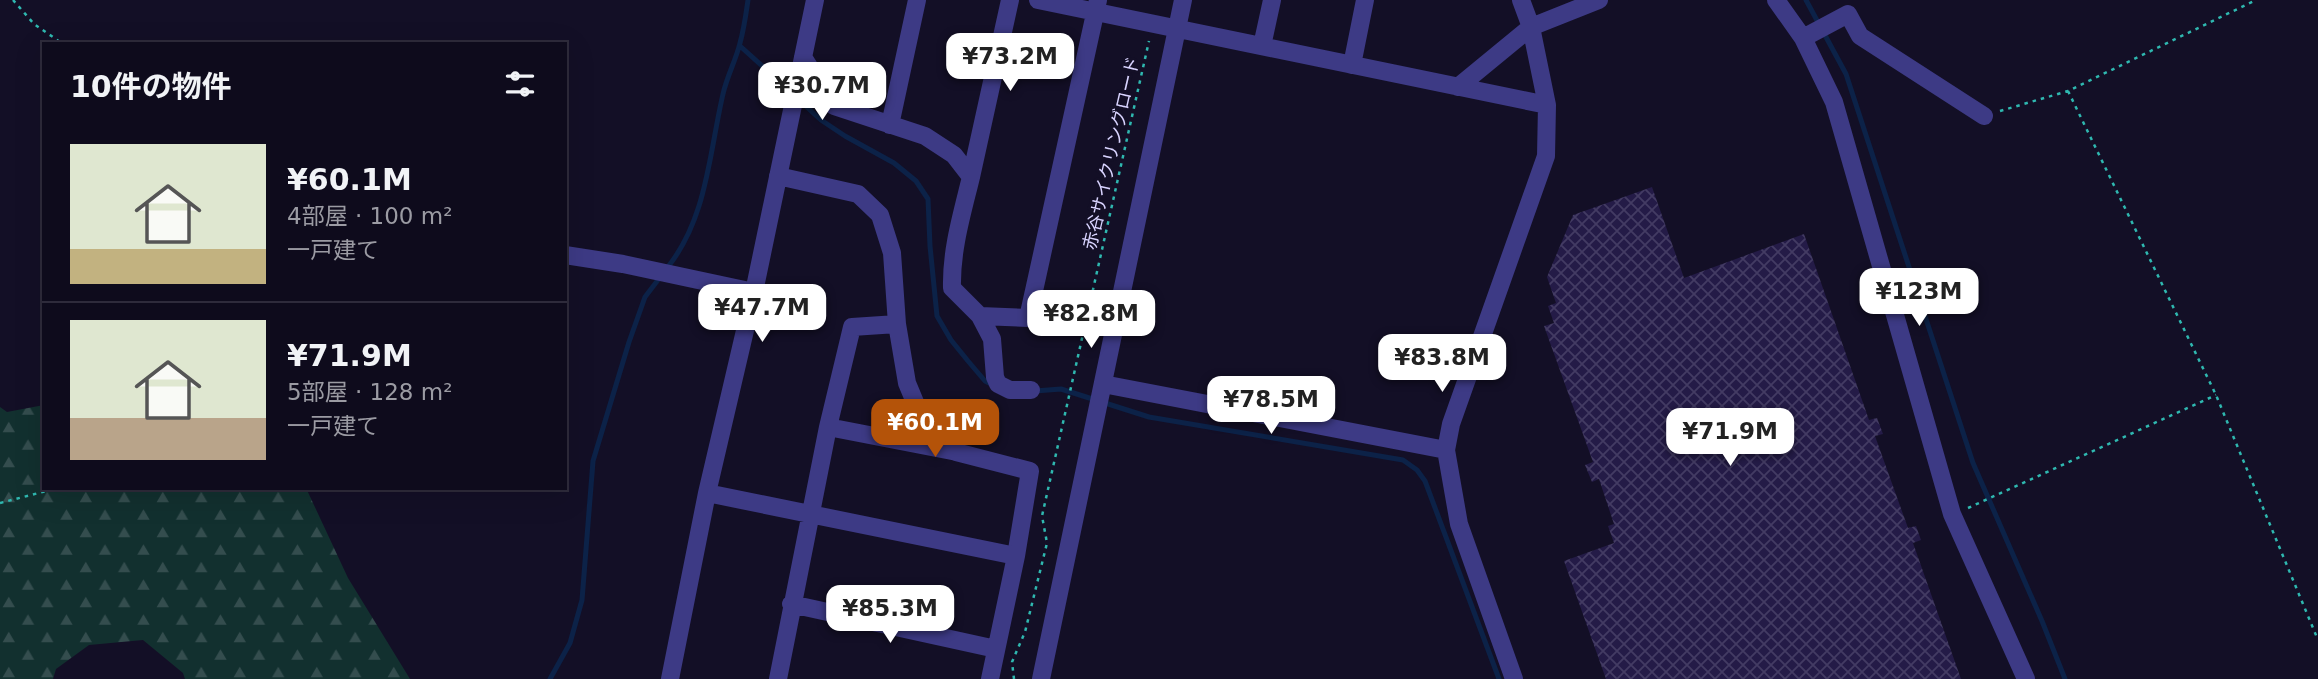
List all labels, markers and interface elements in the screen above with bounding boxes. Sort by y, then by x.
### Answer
pin: ¥73.2M [953,34,1067,93]
text: ¥73.2M [962,43,1058,69]
street label: 赤谷サイクリングロード [1079,54,1143,252]
pin: ¥30.7M [765,62,879,122]
icon: filters [501,65,539,103]
text: 10件の物件 [70,69,232,104]
text: ¥30.7M [774,72,870,98]
text: ¥60.1M [287,162,412,197]
icon: home [126,172,210,256]
text: 4部屋 · 100 m² [287,203,452,229]
text: 一戸建て [287,237,379,263]
pin: ¥123M [1870,268,1968,328]
text: ¥123M [1876,278,1962,304]
pin: ¥47.7M [705,284,819,344]
pin: ¥82.8M [1034,290,1148,350]
text: ¥47.7M [714,294,810,320]
text: ¥82.8M [1043,300,1139,326]
pin: ¥83.8M [1385,334,1499,394]
text: ¥71.9M [287,338,412,373]
text: ¥83.8M [1394,344,1490,370]
icon: home [126,348,210,432]
pin: ¥78.5M [1214,376,1328,436]
text: 5部屋 · 128 m² [287,379,452,405]
text: ¥78.5M [1223,386,1319,412]
pin: ¥60.1M [878,400,992,459]
pin: ¥71.9M [1673,408,1787,468]
text: ¥60.1M [887,409,983,435]
text: 一戸建て [287,413,379,439]
text: ¥71.9M [1682,418,1778,444]
pin: ¥85.3M [833,586,947,645]
text: ¥85.3M [842,595,938,621]

